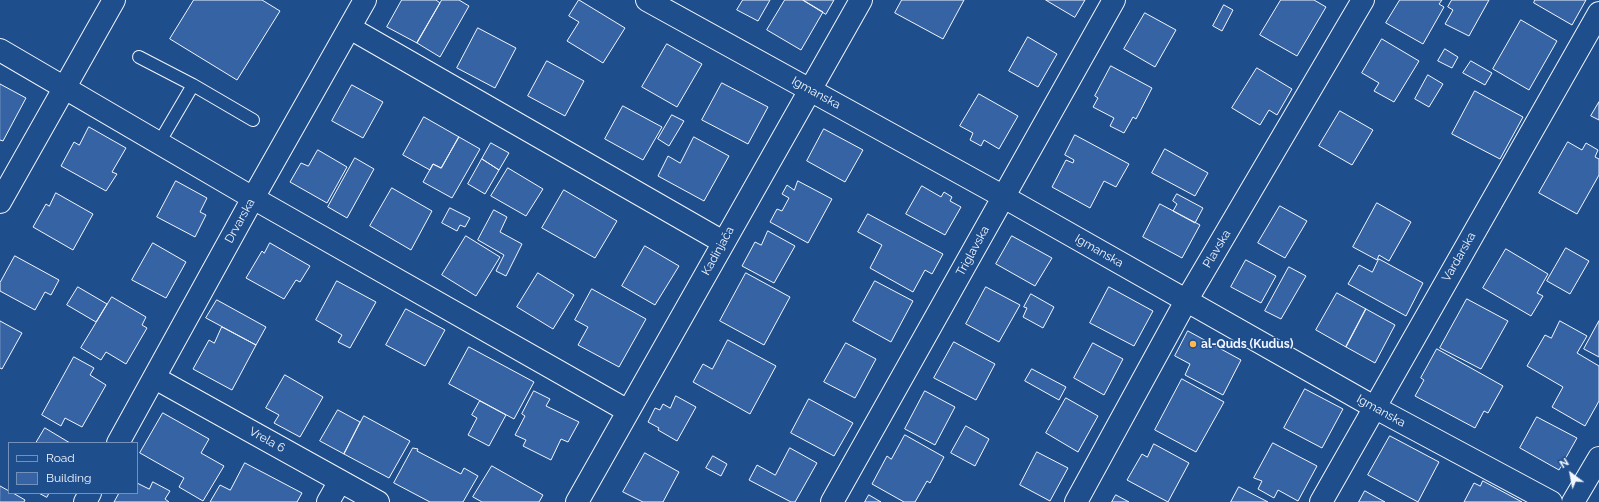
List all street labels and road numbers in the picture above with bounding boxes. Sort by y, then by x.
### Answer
street label: Igmanska [789,74,843,112]
street label: Drvarska [222,196,258,246]
street label: Triglavska [953,223,993,279]
street label: Kadinjača [699,224,737,278]
street label: Plavska [1200,227,1234,271]
street label: Vardarska [1439,230,1479,284]
street label: Igmanska [1072,231,1126,271]
street label: Igmanska [1354,392,1408,430]
street label: Vrela 6 [247,424,287,456]

